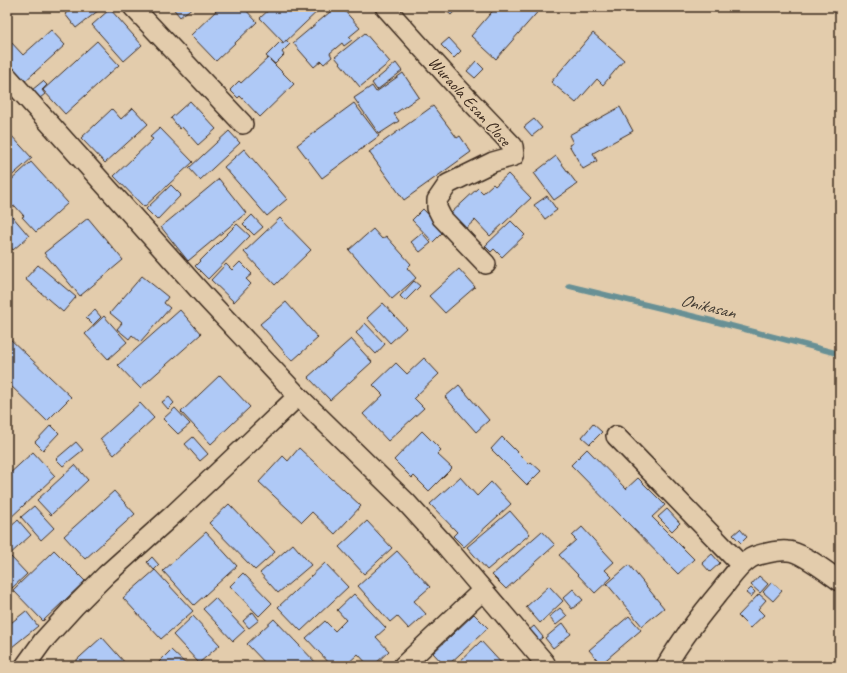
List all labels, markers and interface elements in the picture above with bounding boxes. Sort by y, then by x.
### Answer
street label: Wuraola Esan Close [424,52,516,152]
water label: Onikasan [678,289,740,324]

